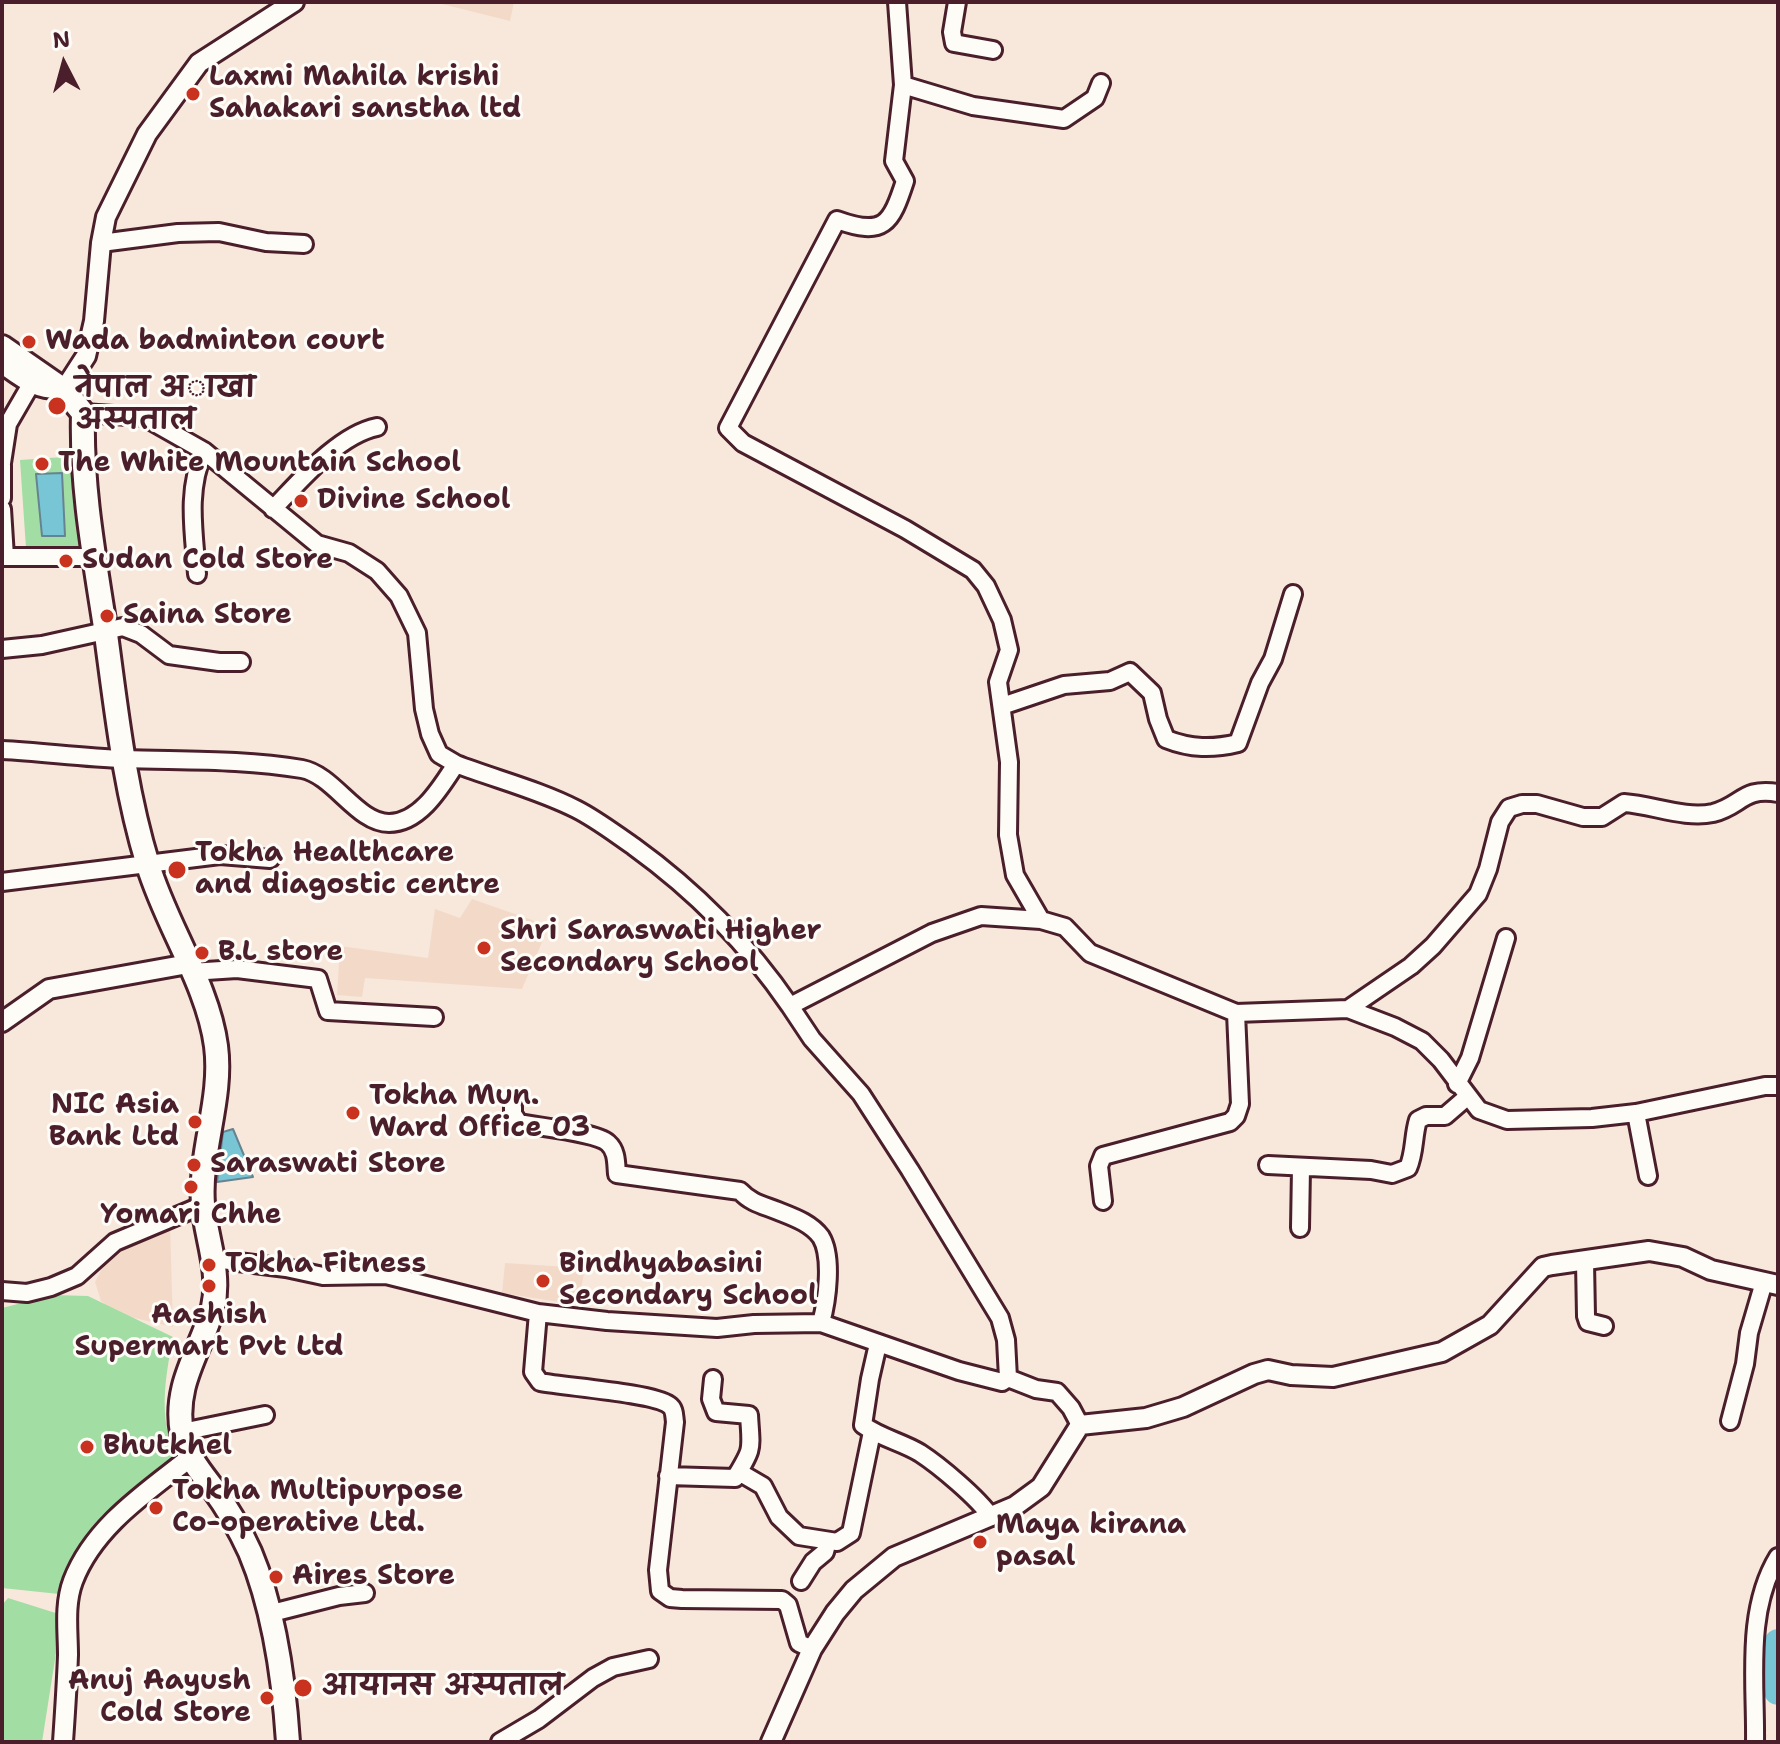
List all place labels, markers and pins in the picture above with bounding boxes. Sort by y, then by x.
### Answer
place label: Laxmi Mahila krishi Sahakari sanstha ltd [209,61,521,127]
marker: Laxmi Mahila krishi Sahakari sanstha ltd [184,85,202,103]
place label: Wada badminton court [45,325,385,359]
marker: Wada badminton court [20,333,38,351]
place label: नेपाल अाखा अस्पताल [75,373,255,439]
marker: नेपाल अाखा अस्पताल [46,395,68,417]
place label: The White Mountain School [58,447,461,481]
marker: The White Mountain School [33,455,51,473]
place label: Divine School [317,484,510,518]
marker: Divine School [292,492,310,510]
place label: Sudan Cold Store [82,544,333,578]
marker: Sudan Cold Store [57,552,75,570]
place label: Saina Store [123,599,292,633]
marker: Saina Store [98,607,116,625]
place label: Tokha Healthcare and diagostic centre [195,837,500,903]
marker: Tokha Healthcare and diagostic centre [166,859,188,881]
place label: Shri Saraswati Higher Secondary School [500,915,822,981]
place label: B.L store [218,936,343,970]
marker: Shri Saraswati Higher Secondary School [475,939,493,957]
marker: B.L store [193,944,211,962]
place label: Tokha Mun. Ward Office 03 [369,1080,590,1146]
place label: NIC Asia Bank Ltd [49,1089,179,1155]
marker: Tokha Mun. Ward Office 03 [344,1104,362,1122]
marker: NIC Asia Bank Ltd [186,1113,204,1131]
place label: Saraswati Store [210,1148,446,1182]
marker: Saraswati Store [185,1156,203,1174]
marker: Yomari Chhe [182,1178,200,1196]
place label: Yomari Chhe [100,1199,282,1233]
place label: Tokha Fitness [225,1248,426,1282]
place label: Bindhyabasini Secondary School [559,1248,818,1314]
marker: Tokha Fitness [200,1256,218,1274]
marker: Bindhyabasini Secondary School [534,1272,552,1290]
marker: Aashish Supermart Pvt Ltd [200,1277,218,1295]
place label: Aashish Supermart Pvt Ltd [74,1299,344,1365]
place label: Bhutkhel [103,1430,232,1464]
marker: Bhutkhel [78,1438,96,1456]
place label: Tokha Multipurpose Co-operative Ltd. [172,1475,463,1541]
marker: Tokha Multipurpose Co-operative Ltd. [147,1499,165,1517]
place label: Maya kirana pasal [996,1509,1186,1575]
marker: Maya kirana pasal [971,1533,989,1551]
place label: Aires Store [292,1560,455,1594]
marker: Aires Store [267,1568,285,1586]
place label: Anuj Aayush Cold Store [68,1665,251,1731]
place label: आयानस अस्पताल [321,1671,564,1705]
marker: आयानस अस्पताल [292,1677,314,1699]
marker: Anuj Aayush Cold Store [258,1689,276,1707]

